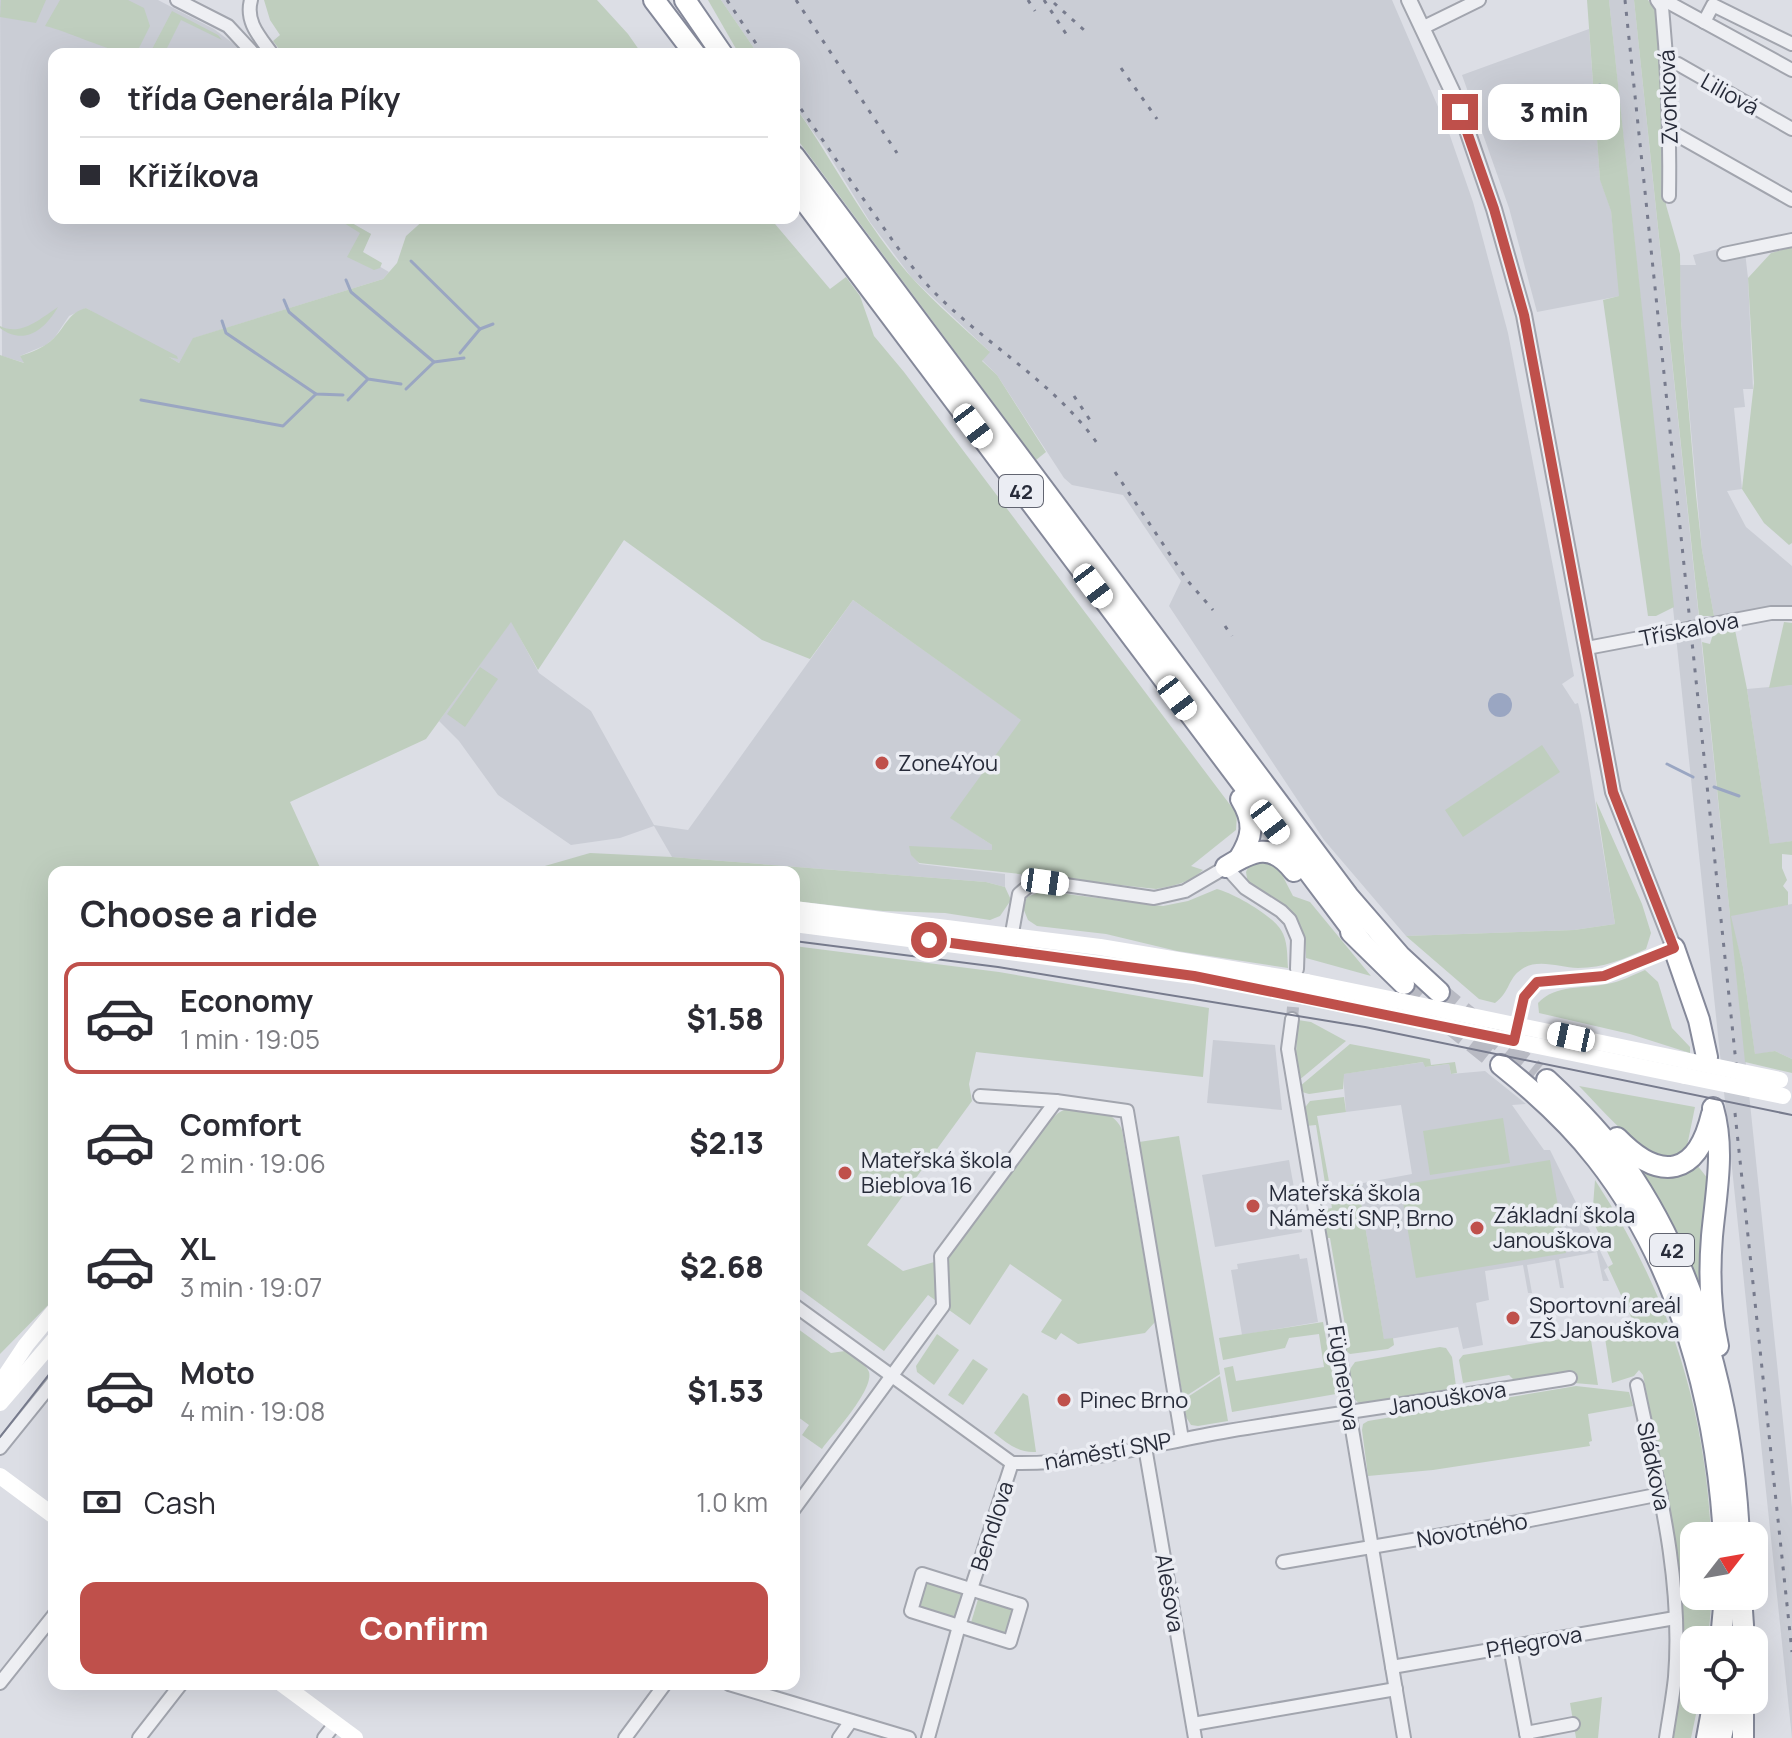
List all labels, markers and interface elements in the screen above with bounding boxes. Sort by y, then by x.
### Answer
street label: Zvonková [1651,49,1685,145]
street label: Liliová [1696,66,1764,122]
text: třída Generála Píky [128,78,400,119]
callout: 3 min [1488,84,1620,140]
route end [1442,94,1478,130]
text: 3 min [1520,94,1588,130]
text: Křižíkova [128,155,259,196]
car [949,400,997,452]
road number: 42 [999,475,1043,507]
car [1069,560,1117,612]
street label: Třískalova [1637,605,1741,653]
car [1153,672,1201,724]
place label: Zone4You [898,748,998,778]
marker: Zone4You [873,754,891,772]
car [1246,796,1294,848]
car [1020,867,1070,897]
text: Choose a ride [80,889,318,938]
route start [911,922,947,958]
text: Economy [180,980,313,1021]
icon: car [84,982,156,1054]
text: $1.58 [686,998,764,1039]
car [1545,1020,1597,1054]
text: 1 min · 19:05 [180,1021,320,1057]
text: Comfort [180,1104,302,1145]
icon: car [84,1106,156,1178]
text: $2.13 [689,1122,764,1163]
text: 2 min · 19:06 [180,1145,326,1181]
place label: Mateřská škola Bieblova 16 [861,1145,1012,1200]
marker: Mateřská škola Bieblova 16 [836,1164,854,1182]
place label: Mateřská škola Náměstí SNP, Brno [1269,1178,1454,1233]
marker: Mateřská škola Náměstí SNP, Brno [1244,1197,1262,1215]
place label: Základní škola Janouškova [1493,1200,1635,1255]
marker: Základní škola Janouškova [1468,1219,1486,1237]
text: XL [180,1228,216,1269]
icon: car [84,1230,156,1302]
road number: 42 [1650,1234,1694,1266]
text: $2.68 [680,1246,764,1287]
text: 3 min · 19:07 [180,1269,322,1305]
place label: Sportovní areál ZŠ Janouškova [1529,1290,1681,1345]
marker: Sportovní areál ZŠ Janouškova [1504,1309,1522,1327]
street label: Fügnerova [1321,1323,1367,1433]
text: Moto [180,1352,255,1393]
icon: car [84,1354,156,1426]
text: $1.53 [687,1370,764,1411]
street label: Janouškova [1386,1374,1508,1422]
place label: Pinec Brno [1080,1385,1188,1415]
marker: Pinec Brno [1055,1391,1073,1409]
text: 4 min · 19:08 [180,1393,325,1429]
street label: Sládkova [1630,1419,1678,1513]
street label: náměstí SNP [1042,1425,1174,1477]
street label: Bendlova [963,1477,1021,1575]
icon: cash [80,1480,124,1524]
text: Cash [144,1482,216,1523]
text: 1.0 km [696,1484,768,1520]
street label: Novotného [1414,1505,1530,1555]
north arrow [1680,1522,1768,1610]
map controls [1680,1522,1768,1714]
street label: Alešova [1148,1552,1192,1634]
button: Confirm [80,1582,768,1674]
street label: Pflegrova [1484,1619,1584,1665]
button: locate [1680,1626,1768,1714]

